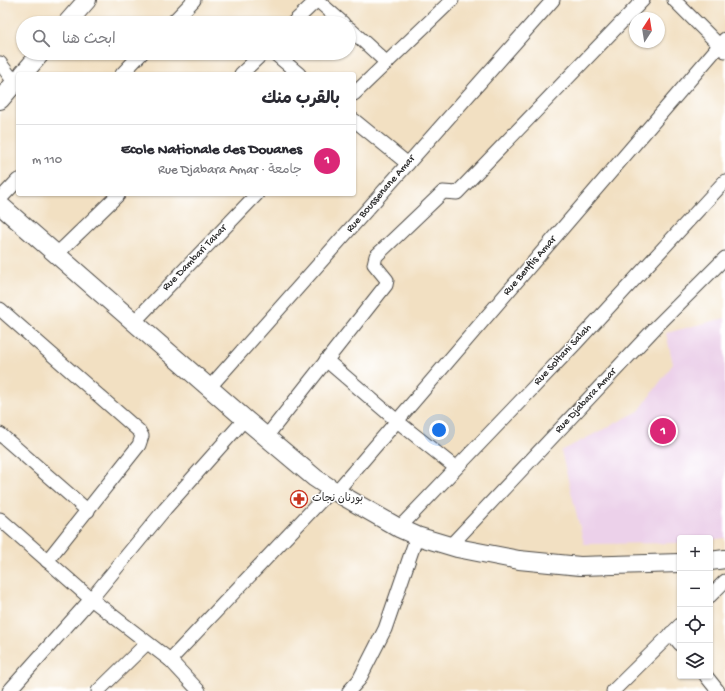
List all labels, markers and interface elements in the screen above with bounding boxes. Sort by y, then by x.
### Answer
north arrow [629,12,665,48]
search box [16,16,356,60]
icon: search [30,27,52,49]
text: ابحث هنا [62,31,116,49]
text: بالقرب منك [261,90,340,110]
text: Ecole Nationale des Douanes [121,141,302,159]
street label: Rue Boussenane Amar [344,152,419,235]
text: 110 m [32,153,62,168]
text: 1 [324,153,330,168]
text: جامعة · Rue Djabara Amar [158,163,302,178]
street label: Rue Dambari Tahar [160,222,230,294]
street label: Rue Benflis Amar [501,233,560,298]
street label: Rue Soltani Salah [532,322,594,388]
street label: Rue Djabara Amar [553,365,620,436]
pin: 1 [650,416,676,446]
your location [429,420,449,440]
pharmacy icon: بورنان نجات [289,489,309,509]
place label: بورنان نجات [312,492,363,505]
map controls [677,535,713,679]
button: + [677,535,713,571]
button: − [677,571,713,607]
button: locate [677,607,713,643]
button: layers [677,643,713,679]

